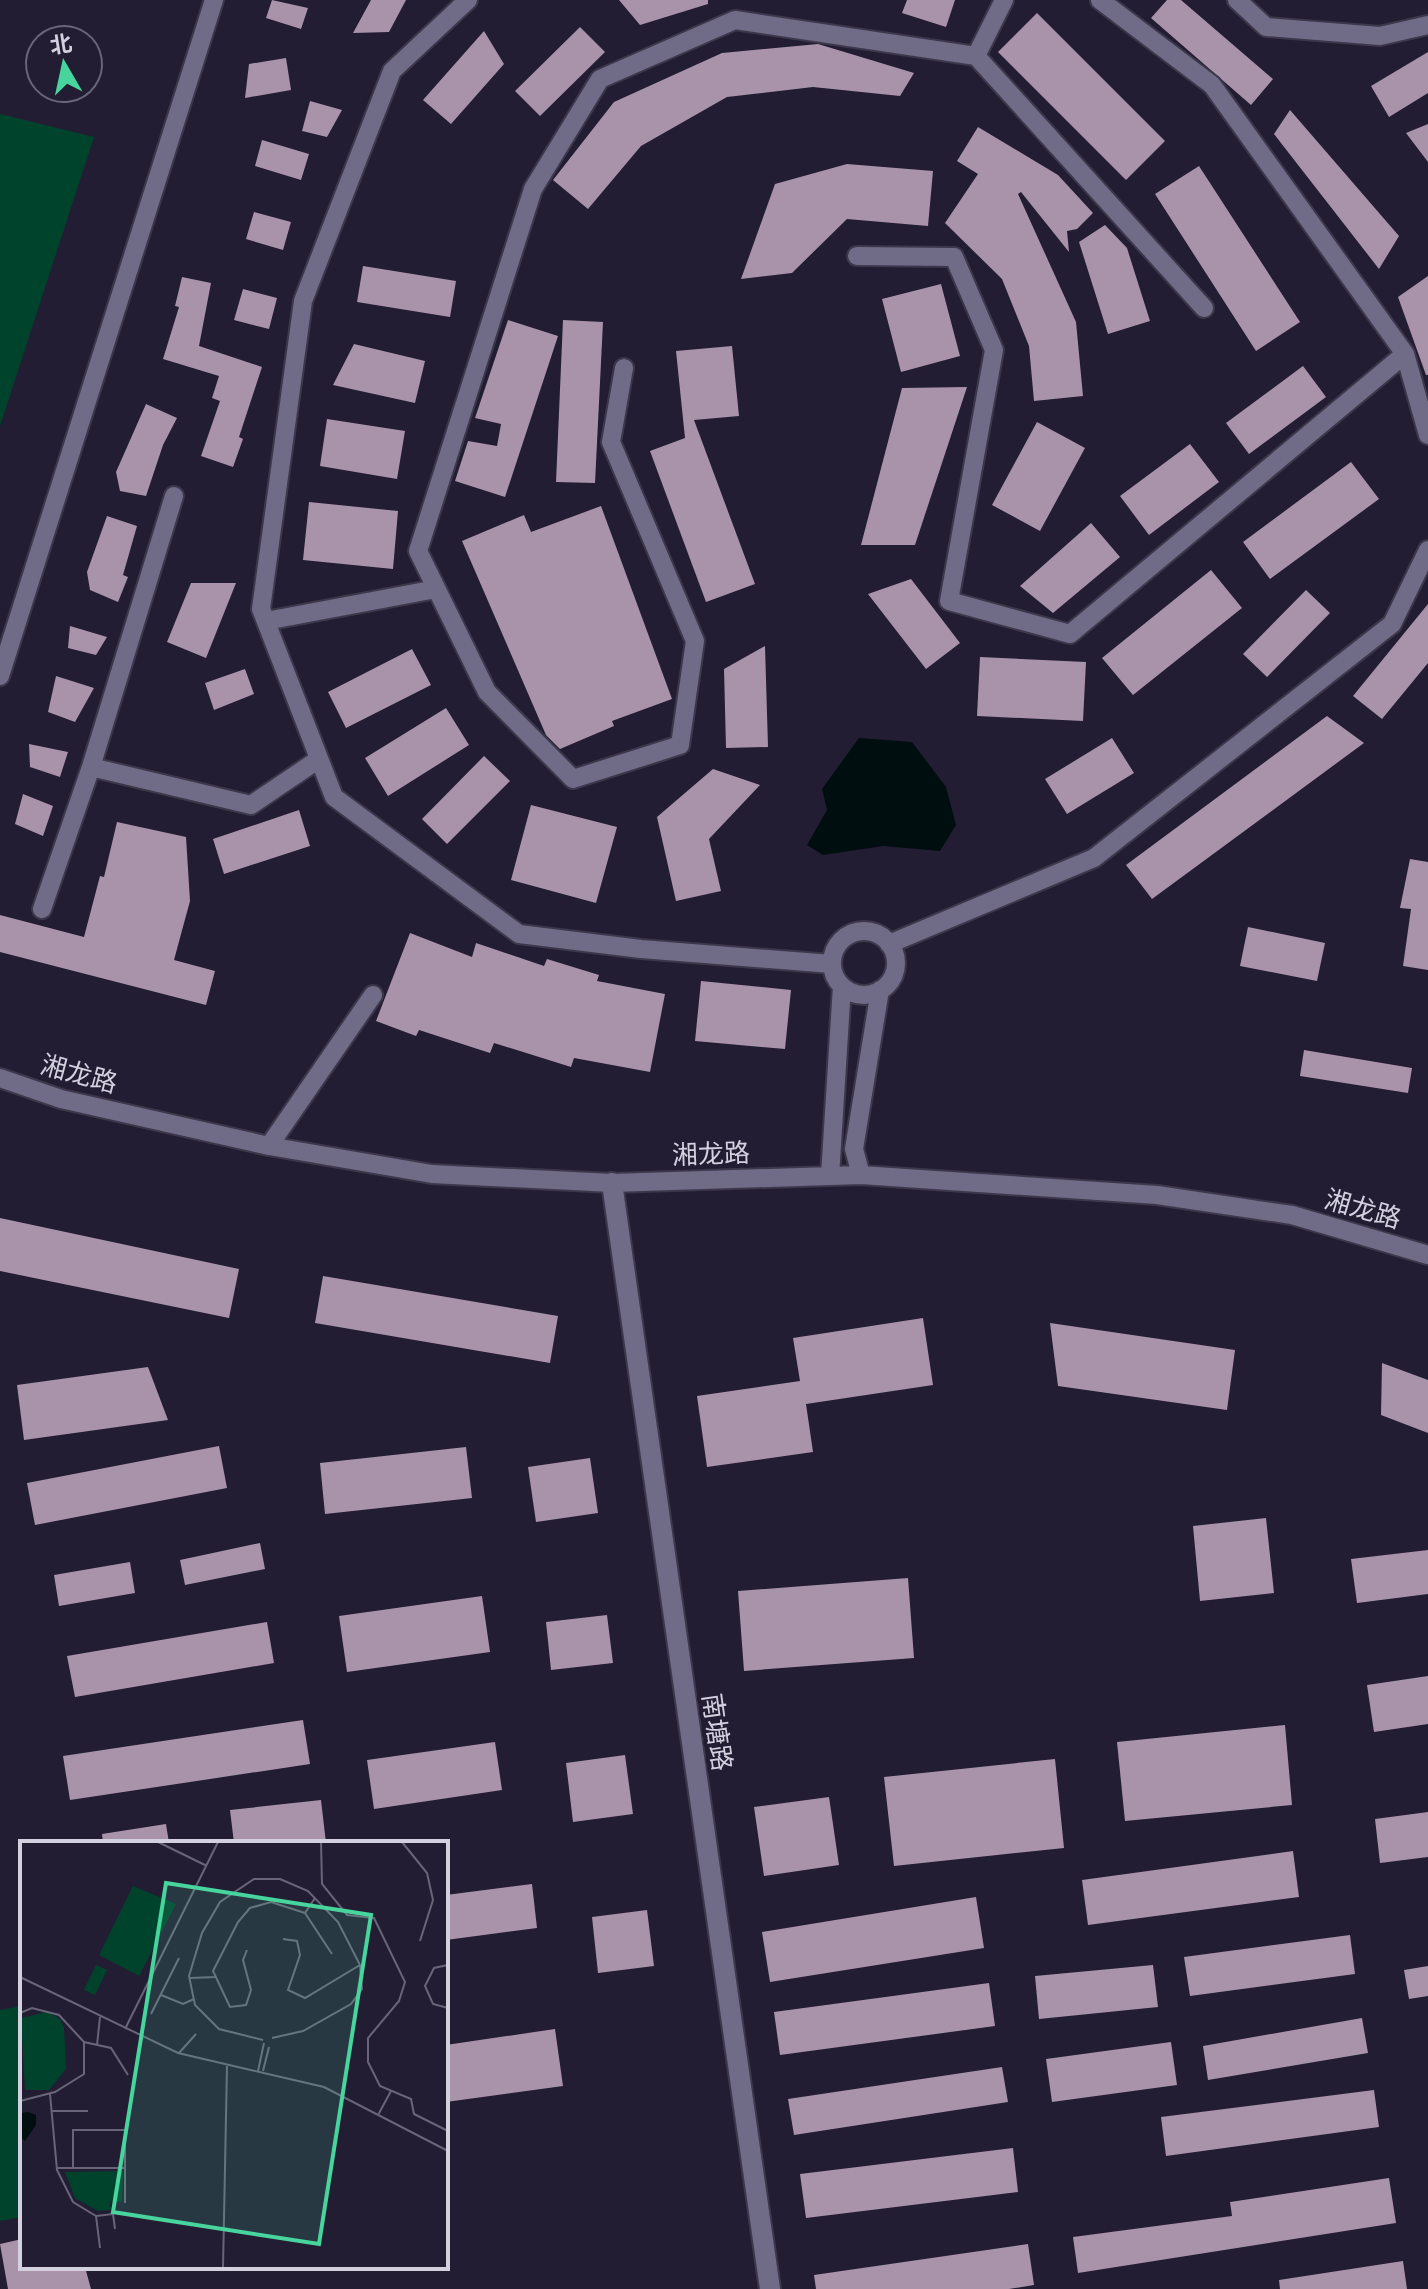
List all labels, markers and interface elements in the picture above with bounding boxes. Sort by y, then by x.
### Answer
north arrow [24,24,104,104]
text: 北 [48,29,74,60]
street label: 湘龙路 [37,1047,121,1101]
street label: 湘龙路 [671,1136,751,1172]
street label: 湘龙路 [1321,1182,1405,1236]
street label: 南塘路 [695,1691,739,1773]
inset map [20,1841,448,2269]

